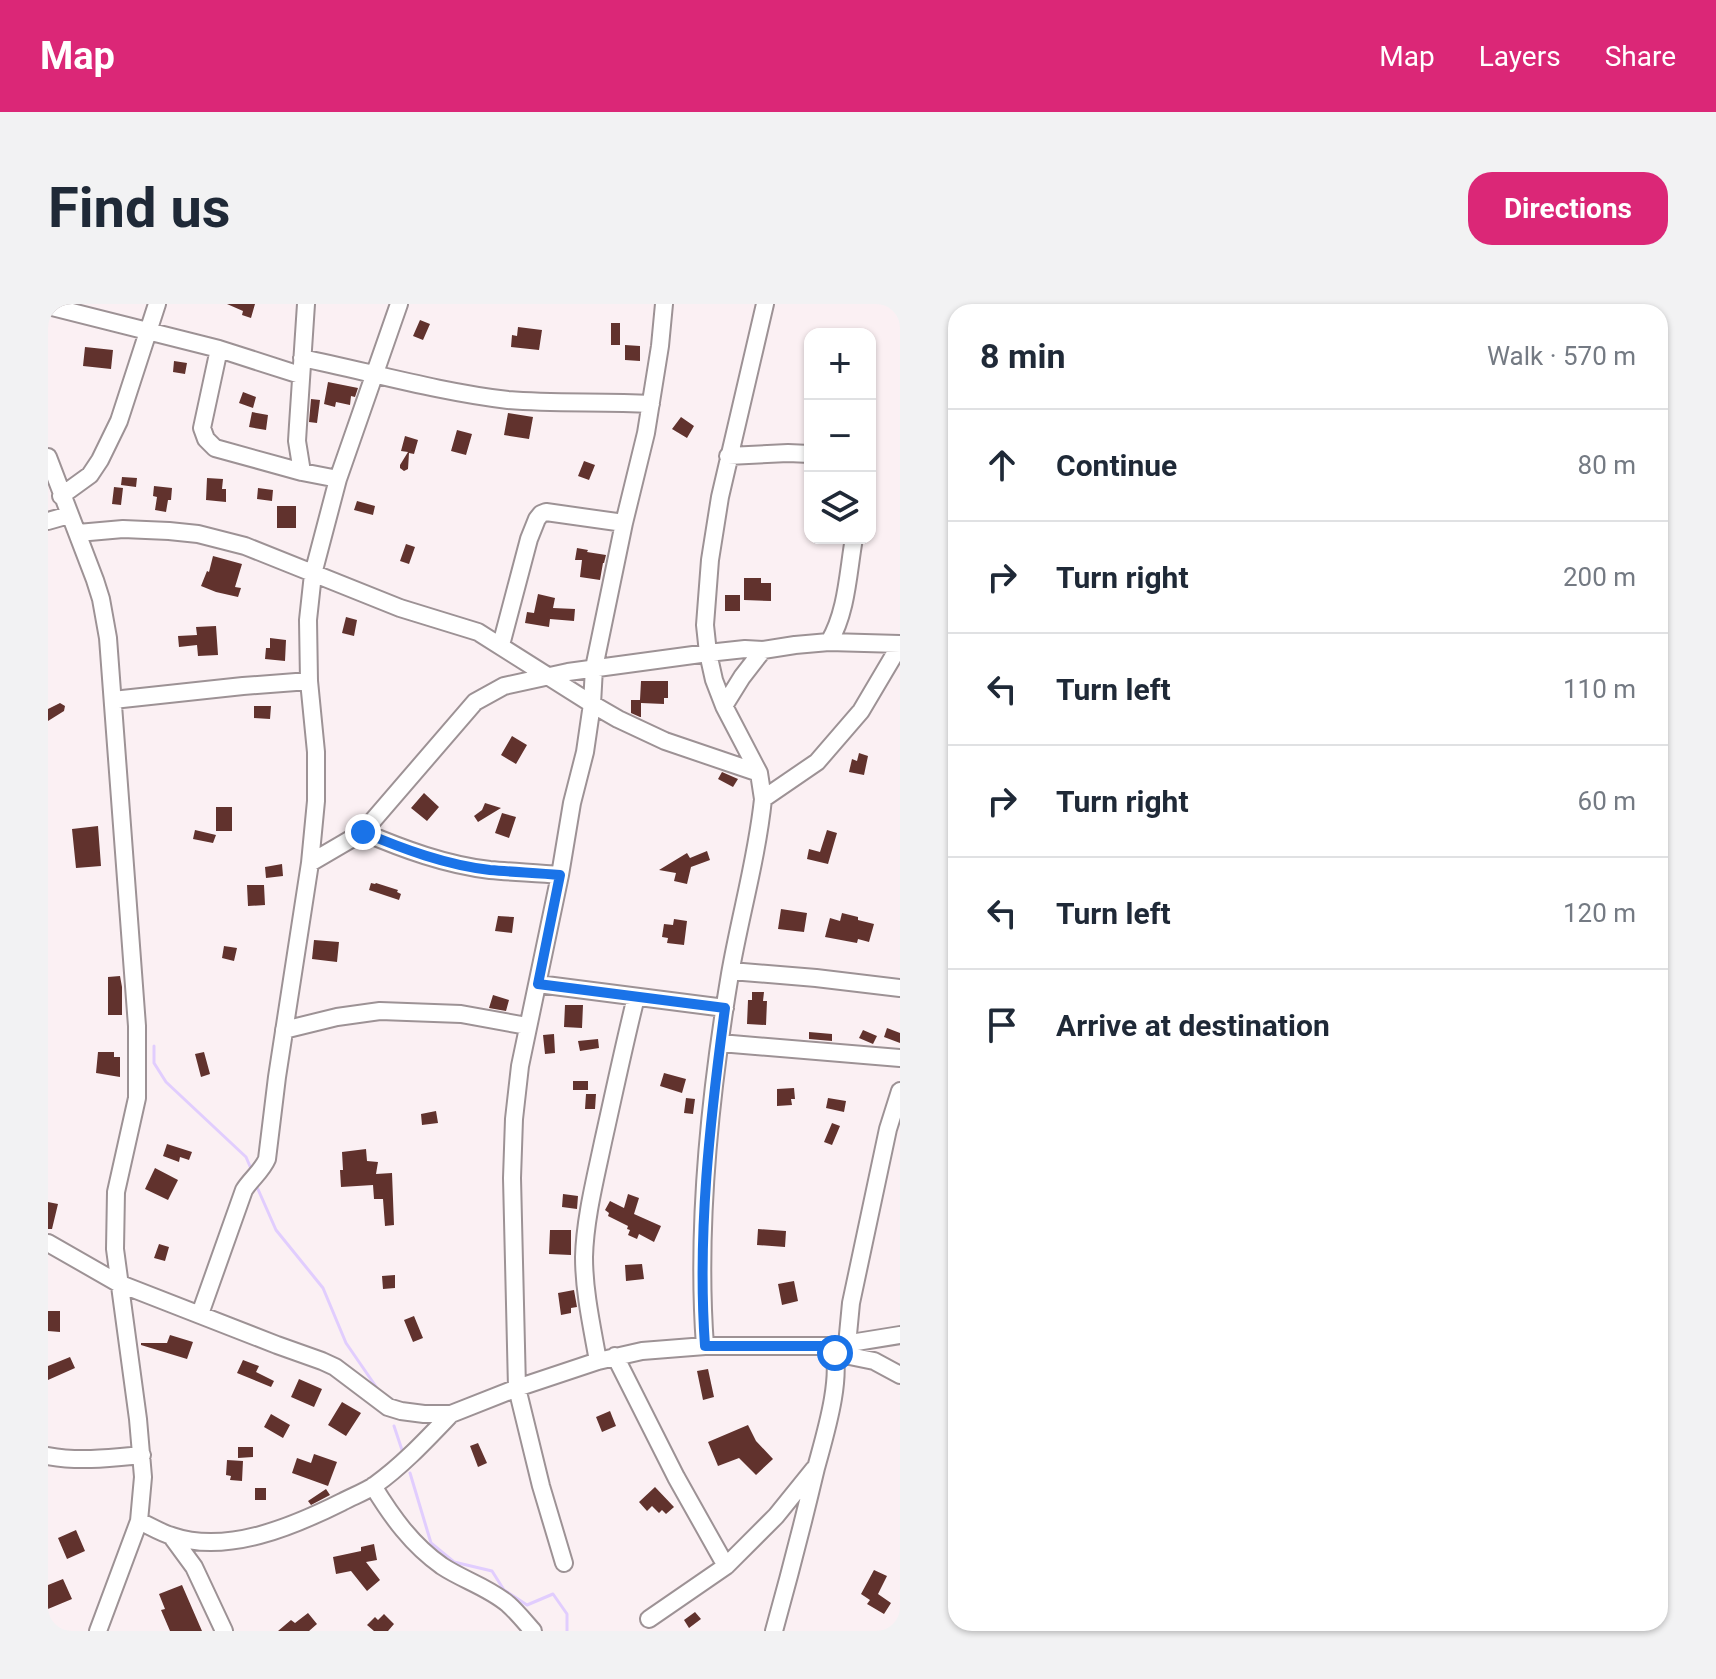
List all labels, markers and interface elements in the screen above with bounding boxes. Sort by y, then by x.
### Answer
text: Map [40,34,115,78]
text: Map [1379,40,1435,73]
text: Layers [1479,40,1561,73]
text: Share [1605,40,1676,73]
button: Directions [1468,172,1668,245]
text: Find us [48,175,231,241]
map controls [804,328,876,544]
button: + [804,328,876,400]
text: 8 min [980,336,1065,376]
text: Walk · 570 m [1487,341,1636,371]
button: − [804,400,876,472]
icon: ahead [980,443,1024,487]
text: Continue [1056,448,1177,483]
text: 80 m [1578,450,1636,480]
button: layers [804,472,876,544]
icon: right [980,555,1024,599]
text: Turn right [1056,560,1189,595]
text: 200 m [1563,562,1636,592]
icon: left [980,667,1024,711]
text: Turn left [1056,672,1171,707]
text: 110 m [1563,674,1636,704]
icon: right [980,779,1024,823]
text: Turn right [1056,784,1189,819]
text: 60 m [1578,786,1636,816]
route end [345,814,381,850]
icon: left [980,891,1024,935]
text: Turn left [1056,896,1171,931]
text: 120 m [1563,898,1636,928]
icon: arrive [980,1003,1024,1047]
text: Arrive at destination [1056,1008,1330,1043]
route start [817,1335,853,1371]

